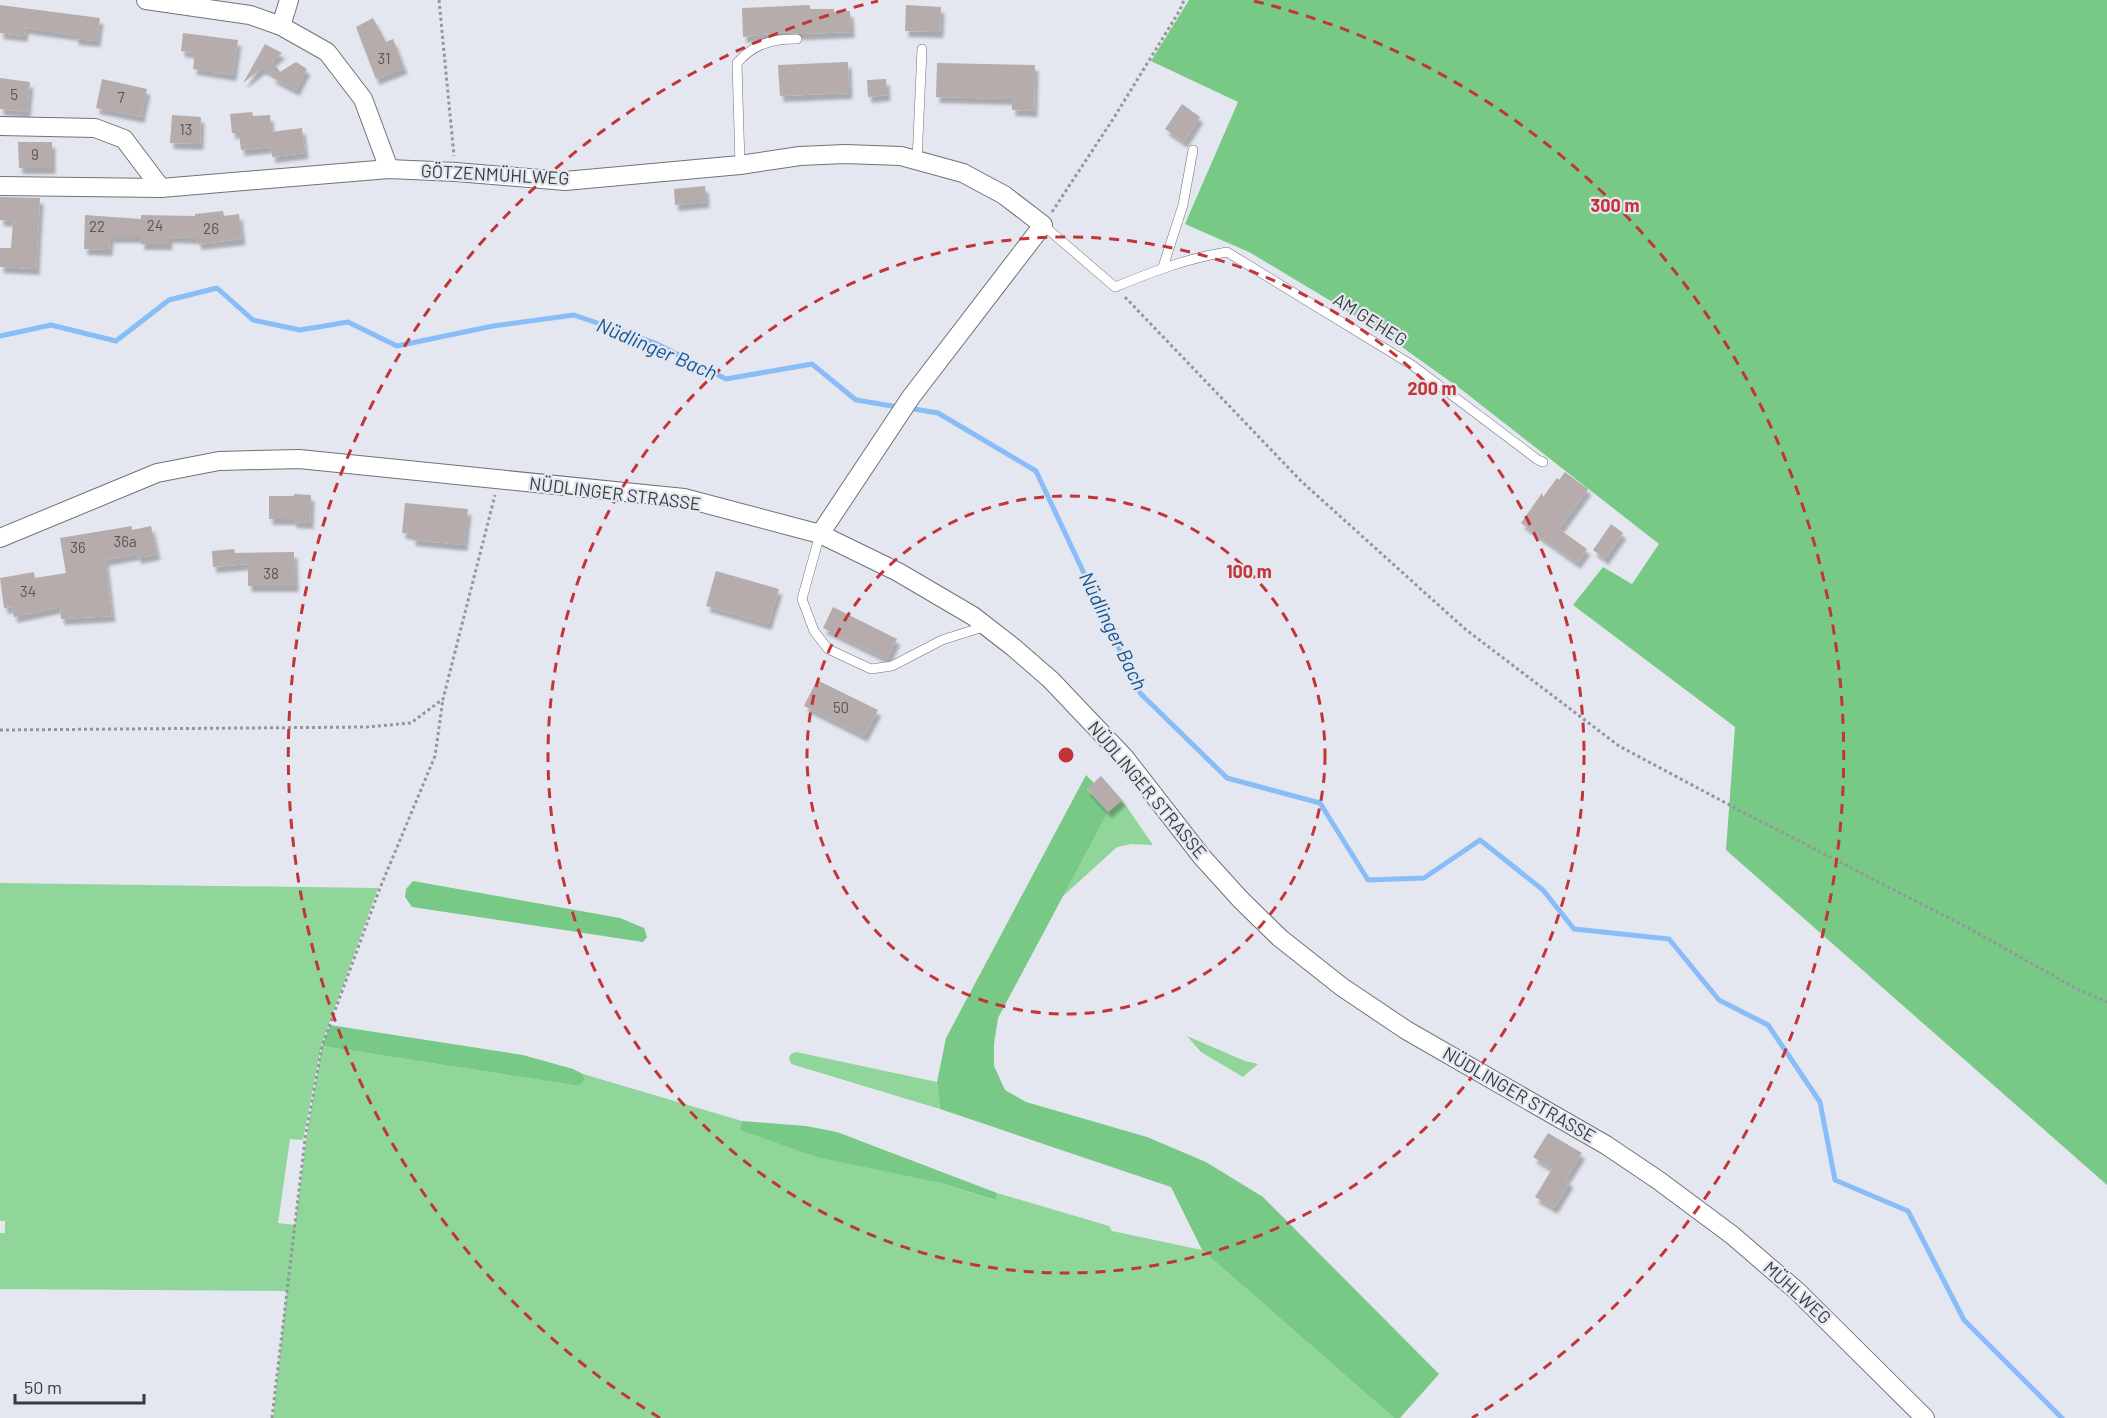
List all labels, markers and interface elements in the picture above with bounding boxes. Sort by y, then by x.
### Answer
house number: 31 [378,49,390,67]
house number: 5 [10,85,18,103]
house number: 7 [117,88,125,106]
house number: 13 [180,120,192,138]
house number: 9 [31,145,39,163]
street label: GÖTZENMÜHLWEG [420,159,570,189]
text: 300 m [1591,194,1639,216]
house number: 24 [147,216,163,234]
house number: 22 [89,217,105,235]
house number: 26 [203,219,219,237]
street label: AM GEHEG [1330,288,1412,350]
water label: Nüdlinger Bach [594,312,721,384]
text: 200 m [1407,377,1457,399]
street label: NÜDLINGER STRASSE [528,472,702,514]
house number: 36a [113,532,137,550]
house number: 36 [70,538,86,556]
text: 100 m [1226,560,1272,582]
house number: 38 [263,564,279,582]
water label: Nüdlinger Bach [1075,567,1153,694]
house number: 34 [20,582,36,600]
house number: 50 [833,698,849,716]
street label: NÜDLINGER STRASSE [1084,716,1212,863]
centre of rings [1056,745,1076,765]
street label: NÜDLINGER STRASSE [1439,1041,1600,1147]
street label: MÜHLWEG [1759,1256,1836,1328]
scale bar [15,1367,144,1405]
text: 50 m [24,1376,62,1398]

